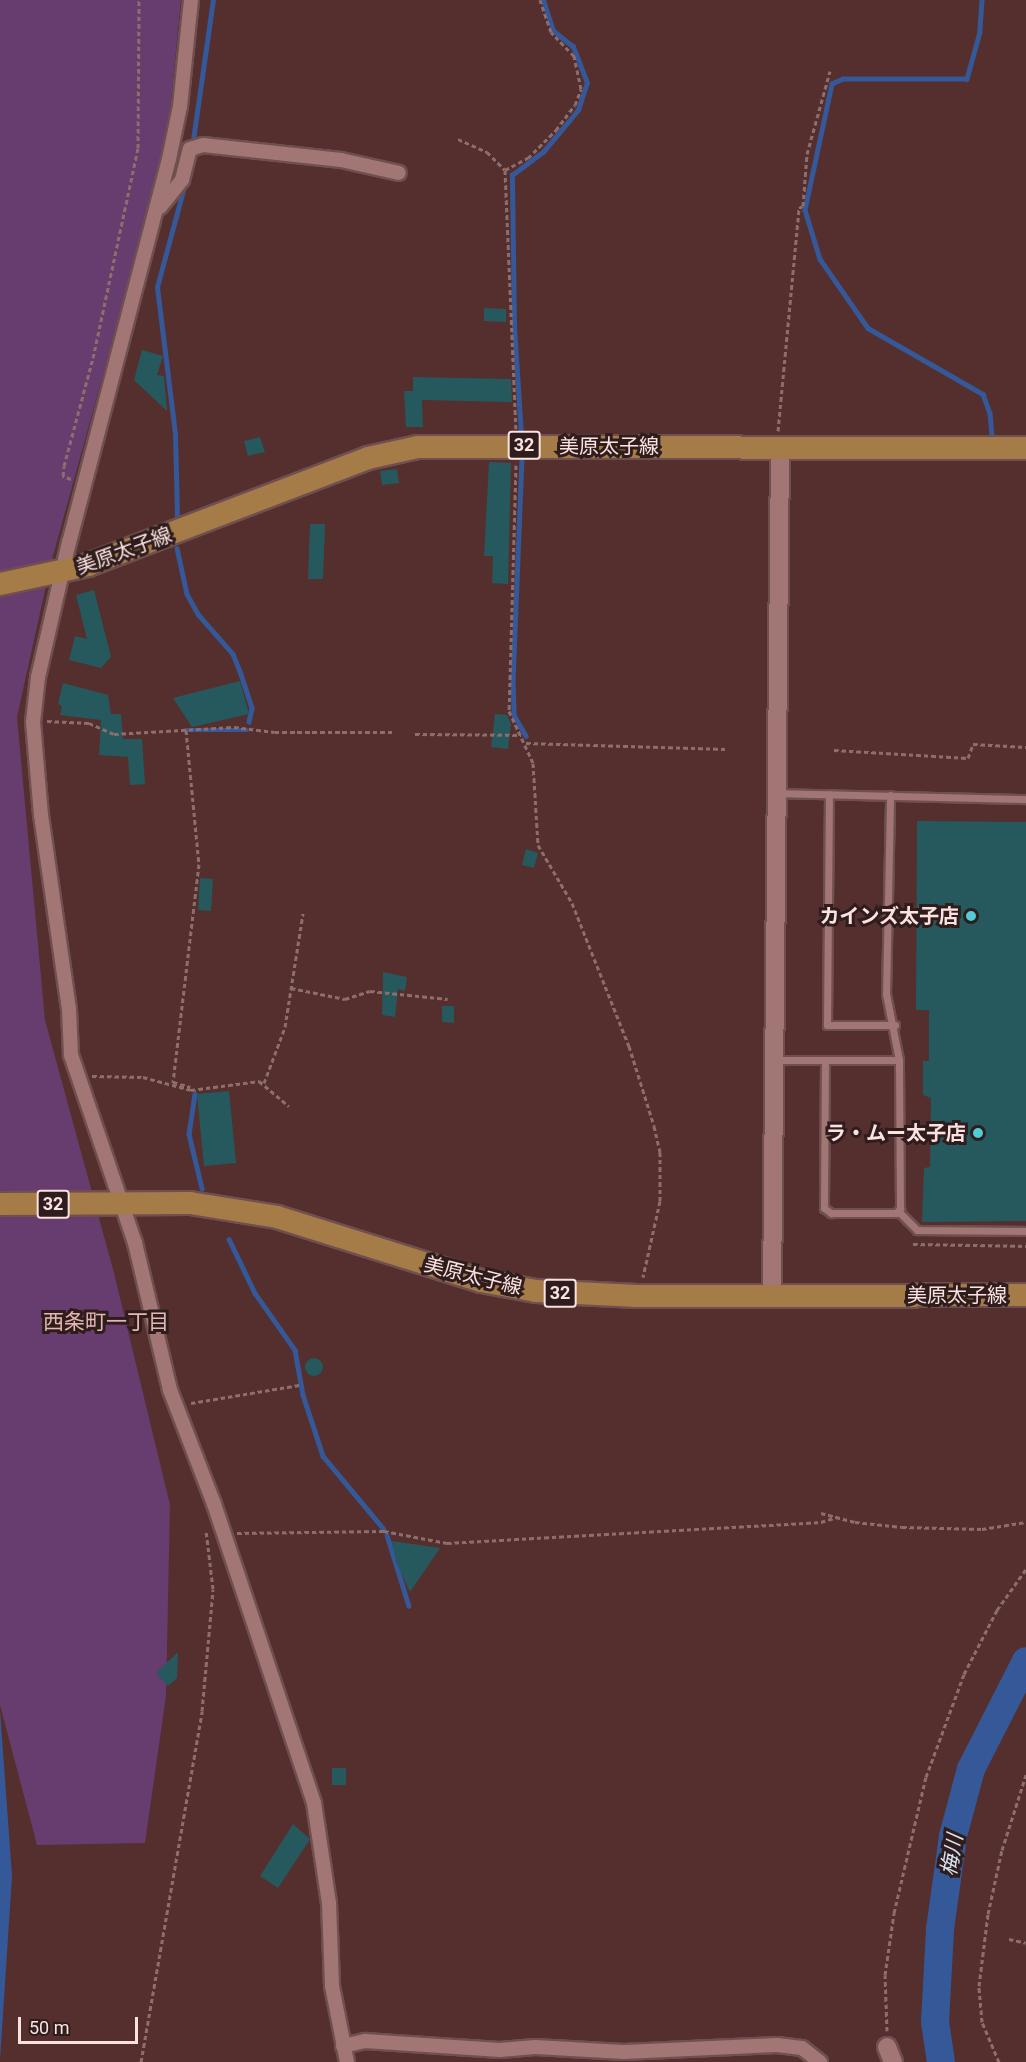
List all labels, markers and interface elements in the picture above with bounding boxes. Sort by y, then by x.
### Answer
road number: 32 [508,430,540,460]
street label: 美原太子線 [559,434,659,458]
street label: 美原太子線 [73,523,175,579]
place label: カインズ太子店 [819,904,959,928]
marker: カインズ太子店 [964,909,978,923]
place label: ラ・ムー太子店 [826,1121,966,1145]
marker: ラ・ムー太子店 [971,1126,985,1140]
road number: 32 [36,1189,70,1219]
street label: 美原太子線 [422,1252,524,1300]
road number: 32 [544,1278,576,1308]
street label: 美原太子線 [907,1283,1007,1307]
district label: 西条町一丁目 [43,1309,169,1335]
water label: 梅川 [936,1832,968,1878]
scale bar [21,2005,141,2043]
text: 50 m [29,2017,69,2038]

